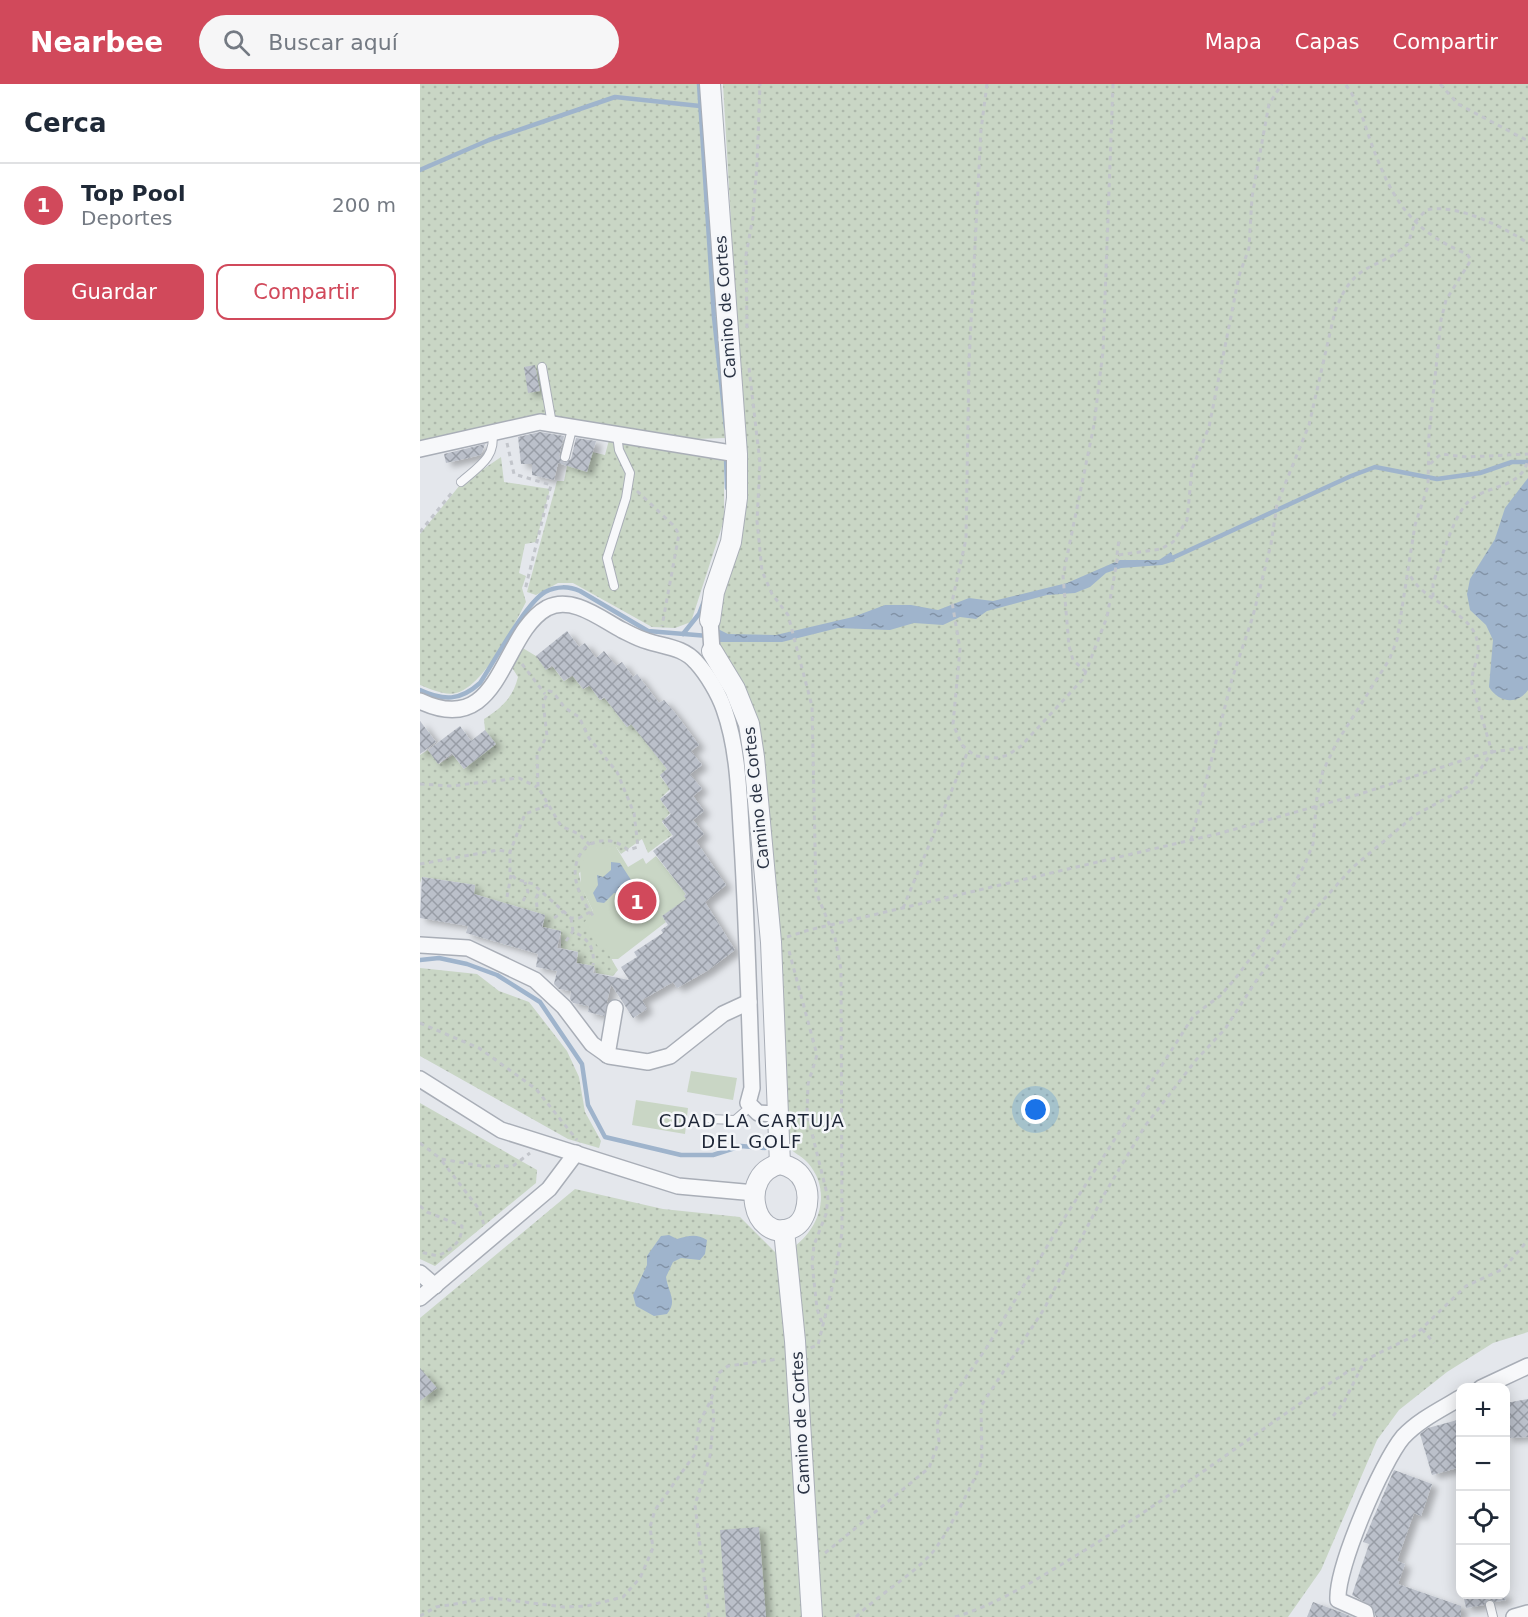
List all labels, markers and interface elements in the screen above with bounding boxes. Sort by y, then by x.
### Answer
search box [199,15,619,69]
text: Nearbee [30,26,163,59]
icon: search [220,26,253,59]
text: Buscar aquí [268,30,398,55]
text: Mapa [1205,30,1262,54]
text: Capas [1295,30,1359,54]
text: Compartir [1392,30,1498,54]
text: Cerca [24,108,107,138]
text: Top Pool [81,181,186,206]
text: 1 [37,193,50,217]
text: 200 m [332,193,396,217]
text: Deportes [81,206,172,230]
street label: Camino de Cortes [711,235,740,379]
button: Guardar [24,264,204,320]
button: Compartir [216,264,396,320]
street label: Camino de Cortes [740,726,773,870]
pin: 1 [618,878,656,924]
your location [1021,1095,1050,1124]
district label: CDAD LA CARTUJA DEL GOLF [659,1110,845,1152]
street label: Camino de Cortes [787,1351,814,1495]
map controls [1456,1383,1510,1599]
button: + [1456,1383,1510,1437]
button: − [1456,1437,1510,1491]
button: locate [1456,1491,1510,1545]
button: layers [1456,1545,1510,1599]

